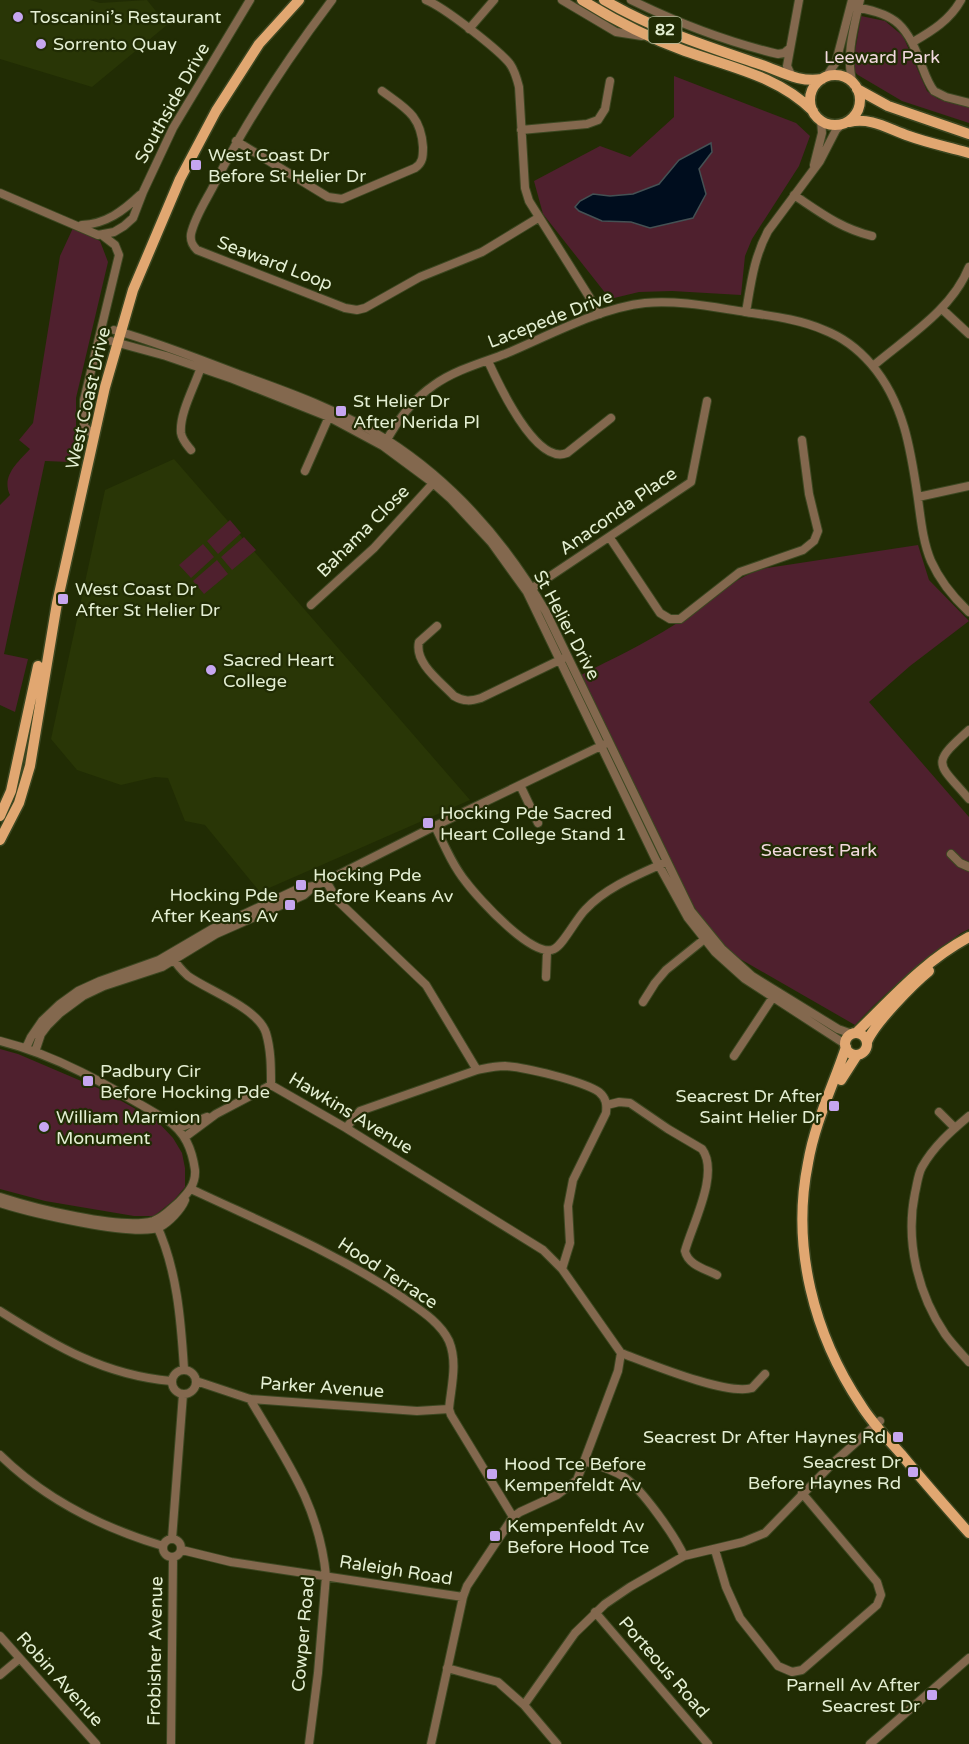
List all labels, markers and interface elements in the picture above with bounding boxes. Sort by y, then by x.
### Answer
place label: Toscanini’s Restaurant [30,6,222,28]
marker: Toscanini’s Restaurant [11,10,25,24]
road number: 82 [648,17,682,43]
place label: Sorrento Quay [53,33,177,55]
marker: Sorrento Quay [34,37,48,51]
street label: Southside Drive [130,39,214,167]
park label: Leeward Park [824,46,940,68]
place label: West Coast Dr Before St Helier Dr [208,144,366,187]
marker: West Coast Dr Before St Helier Dr [189,158,203,172]
street label: Seaward Loop [214,231,336,295]
street label: Lacepede Drive [484,285,616,353]
street label: West Coast Drive [61,325,115,471]
place label: St Helier Dr After Nerida Pl [353,390,480,433]
marker: St Helier Dr After Nerida Pl [334,404,348,418]
street label: Anaconda Place [555,462,681,560]
street label: Bahama Close [312,480,414,582]
street label: St Helier Drive [529,566,605,684]
place label: West Coast Dr After St Helier Dr [75,578,220,621]
marker: West Coast Dr After St Helier Dr [56,592,70,606]
place label: Sacred Heart College [223,649,334,692]
marker: Sacred Heart College [204,663,218,677]
place label: Hocking Pde Sacred Heart College Stand 1 [440,802,627,845]
marker: Hocking Pde Sacred Heart College Stand 1 [421,816,435,830]
park label: Seacrest Park [761,839,877,861]
place label: Hocking Pde Before Keans Av [313,864,454,907]
marker: Hocking Pde Before Keans Av [294,878,308,892]
place label: Hocking Pde After Keans Av [151,884,278,927]
marker: Hocking Pde After Keans Av [283,898,297,912]
place label: Padbury Cir Before Hocking Pde [100,1060,270,1103]
street label: Hawkins Avenue [285,1067,417,1159]
marker: Padbury Cir Before Hocking Pde [81,1074,95,1088]
place label: Seacrest Dr After Saint Helier Dr [676,1085,822,1128]
marker: Seacrest Dr After Saint Helier Dr [827,1099,841,1113]
place label: William Marmion Monument [56,1106,201,1149]
marker: William Marmion Monument [37,1120,51,1134]
street label: Hood Terrace [334,1232,442,1314]
street label: Parker Avenue [259,1372,385,1402]
place label: Seacrest Dr After Haynes Rd [643,1426,886,1448]
marker: Seacrest Dr After Haynes Rd [891,1430,905,1444]
place label: Seacrest Dr Before Haynes Rd [748,1451,901,1494]
place label: Hood Tce Before Kempenfeldt Av [504,1453,646,1496]
marker: Seacrest Dr Before Haynes Rd [906,1465,920,1479]
marker: Hood Tce Before Kempenfeldt Av [485,1467,499,1481]
place label: Kempenfeldt Av Before Hood Tce [507,1515,649,1558]
marker: Kempenfeldt Av Before Hood Tce [488,1529,502,1543]
street label: Raleigh Road [338,1550,454,1590]
street label: Cowper Road [287,1575,319,1693]
street label: Frobisher Avenue [143,1576,167,1726]
street label: Porteous Road [614,1612,714,1722]
street label: Robin Avenue [12,1627,108,1731]
place label: Parnell Av After Seacrest Dr [786,1674,920,1717]
marker: Parnell Av After Seacrest Dr [925,1688,939,1702]

